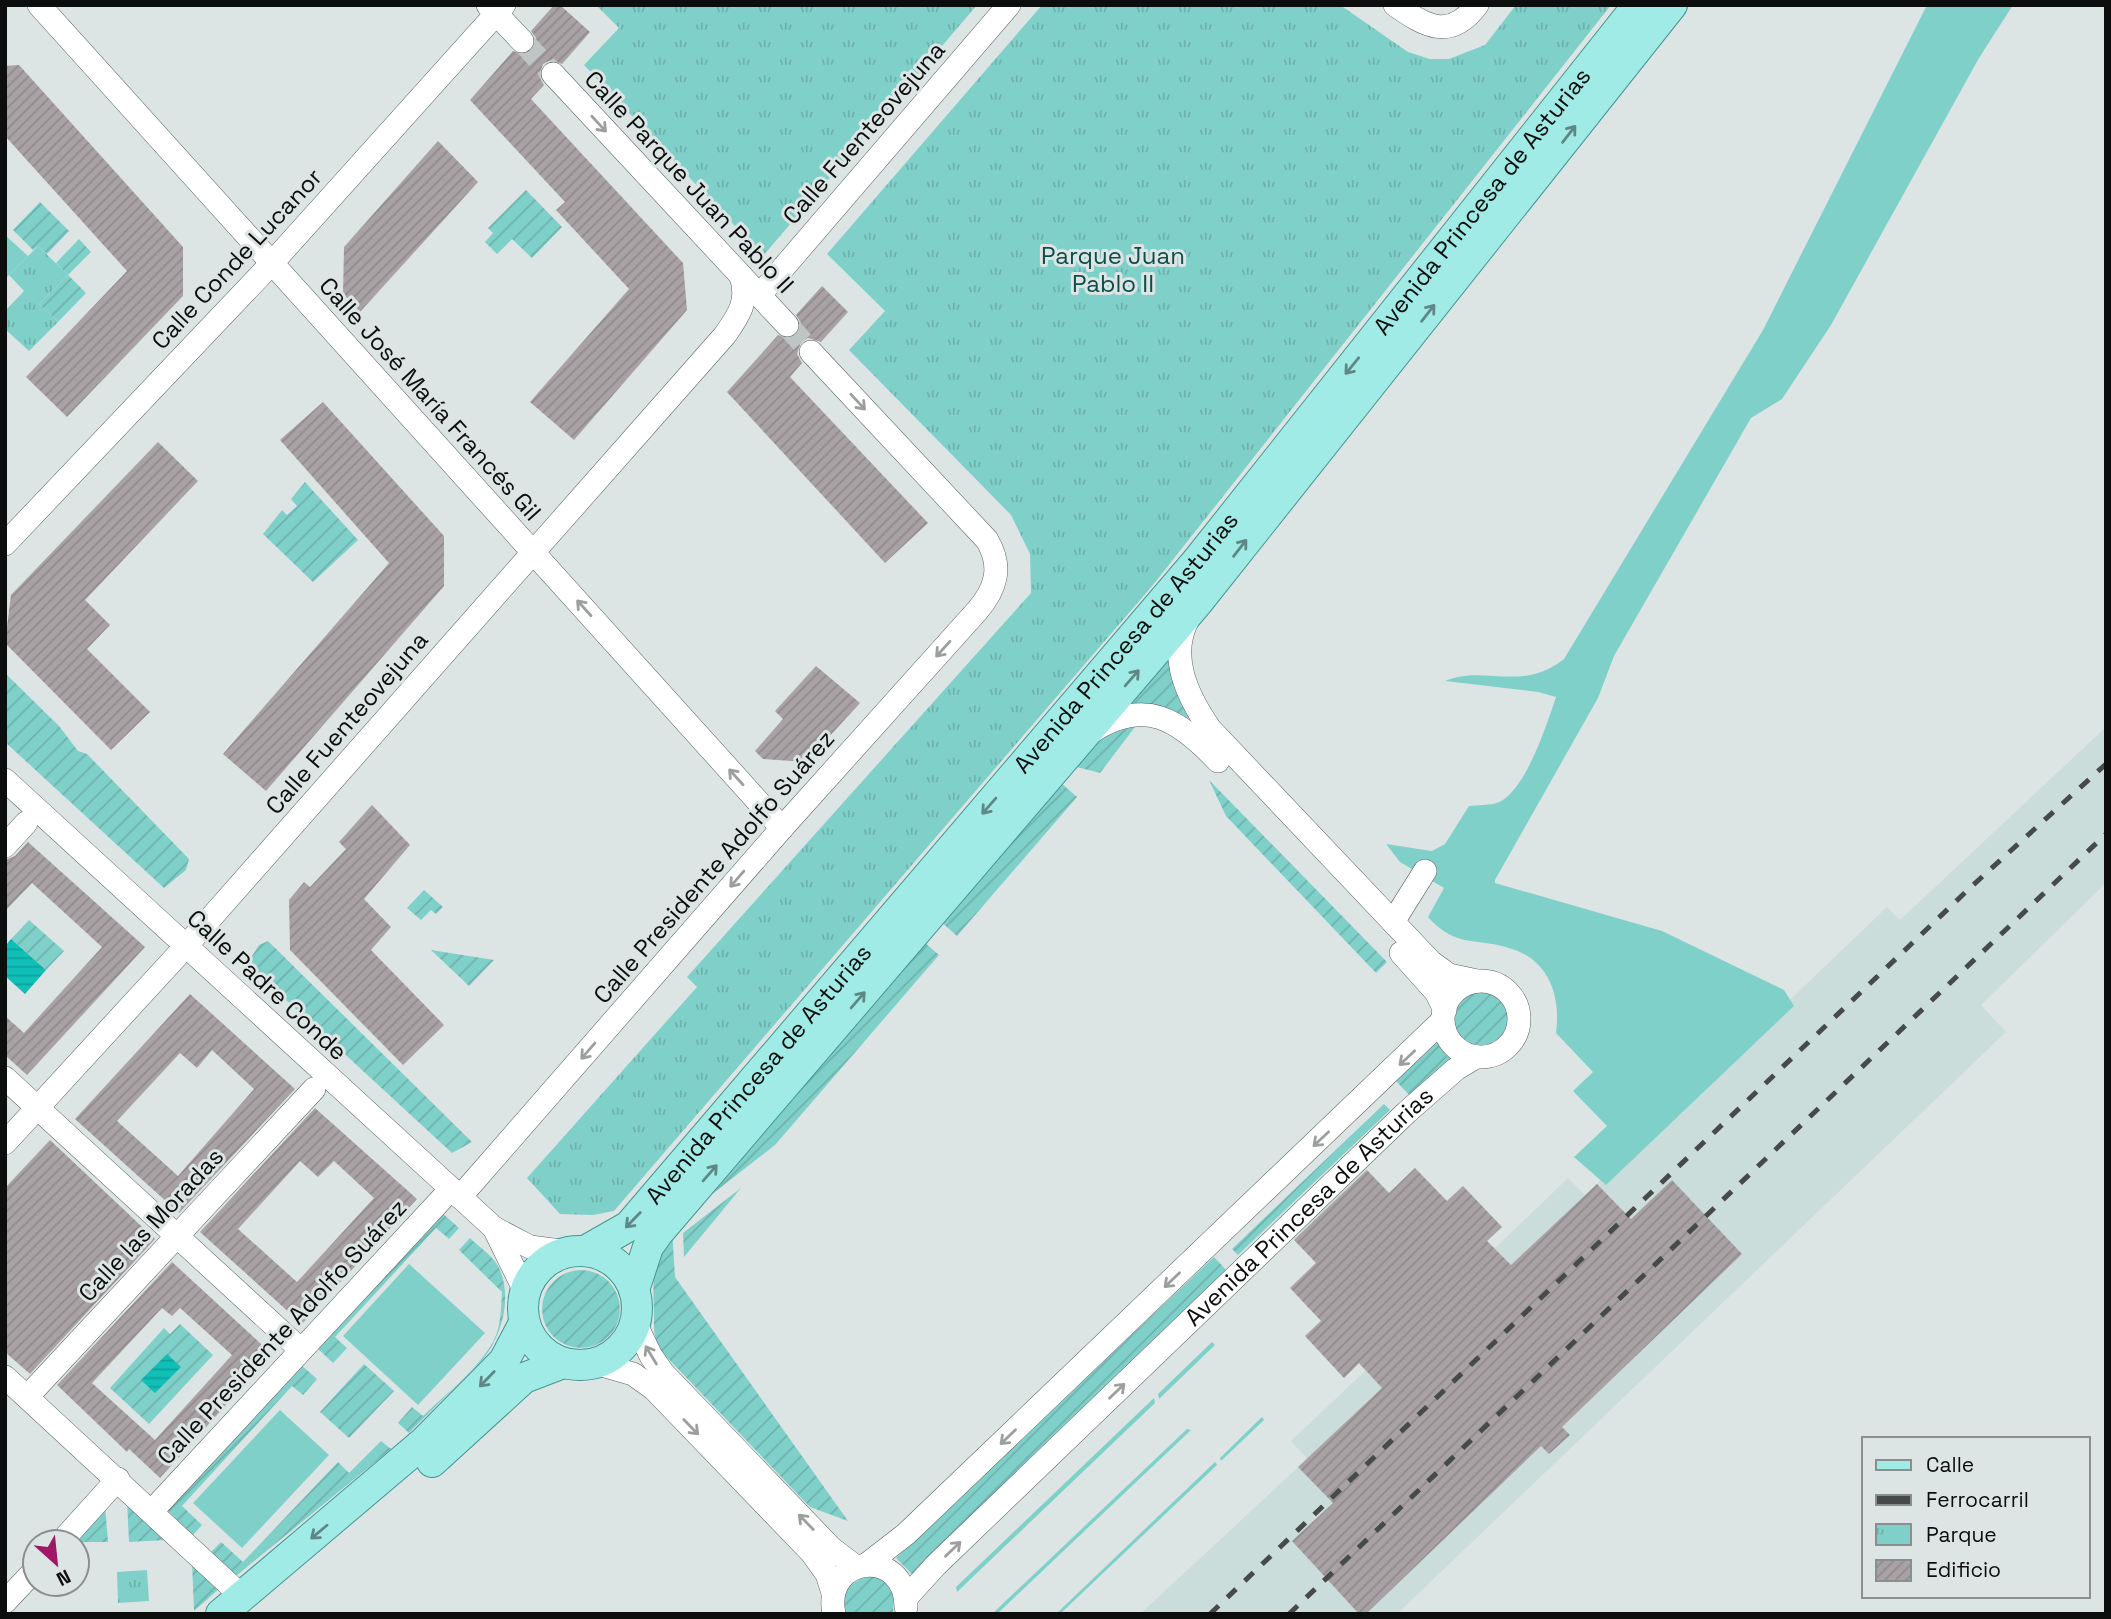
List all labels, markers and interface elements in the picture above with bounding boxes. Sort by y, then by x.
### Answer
street label: Calle Fuenteovejuna [776,35,952,231]
street label: Avenida Princesa de Asturias [1366,61,1597,341]
street label: Calle Parque Juan Pablo II [578,64,801,300]
one-way arrow [591,115,608,132]
one-way arrow [1562,126,1577,144]
street label: Calle Conde Lucanor [145,162,329,356]
park label: Parque Juan Pablo II [1041,240,1185,299]
street label: Calle José María Francés Gil [313,270,548,527]
one-way arrow [1420,304,1435,322]
one-way arrow [1344,356,1360,374]
one-way arrow [850,393,866,411]
street label: Avenida Princesa de Asturias [1007,505,1245,780]
one-way arrow [1233,540,1248,558]
one-way arrow [575,600,592,617]
street label: Calle Fuenteovejuna [259,625,435,821]
one-way arrow [934,640,951,657]
one-way arrow [1124,669,1140,687]
street label: Calle Presidente Adolfo Suárez [586,724,841,1010]
one-way arrow [728,768,744,786]
one-way arrow [981,796,997,814]
one-way arrow [729,870,745,888]
street label: Calle Padre Conde [181,902,354,1067]
street label: Avenida Princesa de Asturias [638,937,878,1211]
one-way arrow [850,992,866,1010]
one-way arrow [580,1041,596,1059]
one-way arrow [1399,1049,1416,1066]
street label: Avenida Princesa de Asturias [1178,1080,1440,1332]
one-way arrow [1313,1130,1330,1147]
street label: Calle las Moradas [71,1141,230,1308]
one-way arrow [702,1164,718,1182]
street label: Calle Presidente Adolfo Suárez [150,1192,413,1471]
one-way arrow [625,1211,642,1228]
one-way arrow [1163,1272,1181,1288]
one-way arrow [644,1346,658,1366]
one-way arrow [479,1371,496,1388]
one-way arrow [1108,1383,1126,1399]
one-way arrow [683,1419,700,1436]
one-way arrow [1000,1429,1017,1446]
legend [1862,1437,2090,1598]
text: Calle [1926,1451,1974,1478]
text: Ferrocarril [1926,1486,2029,1513]
one-way arrow [798,1514,815,1531]
text: Parque [1926,1521,1997,1548]
one-way arrow [310,1524,328,1540]
north arrow [21,1528,91,1598]
one-way arrow [944,1540,961,1557]
text: Edificio [1926,1556,2001,1583]
text: N [52,1564,75,1592]

